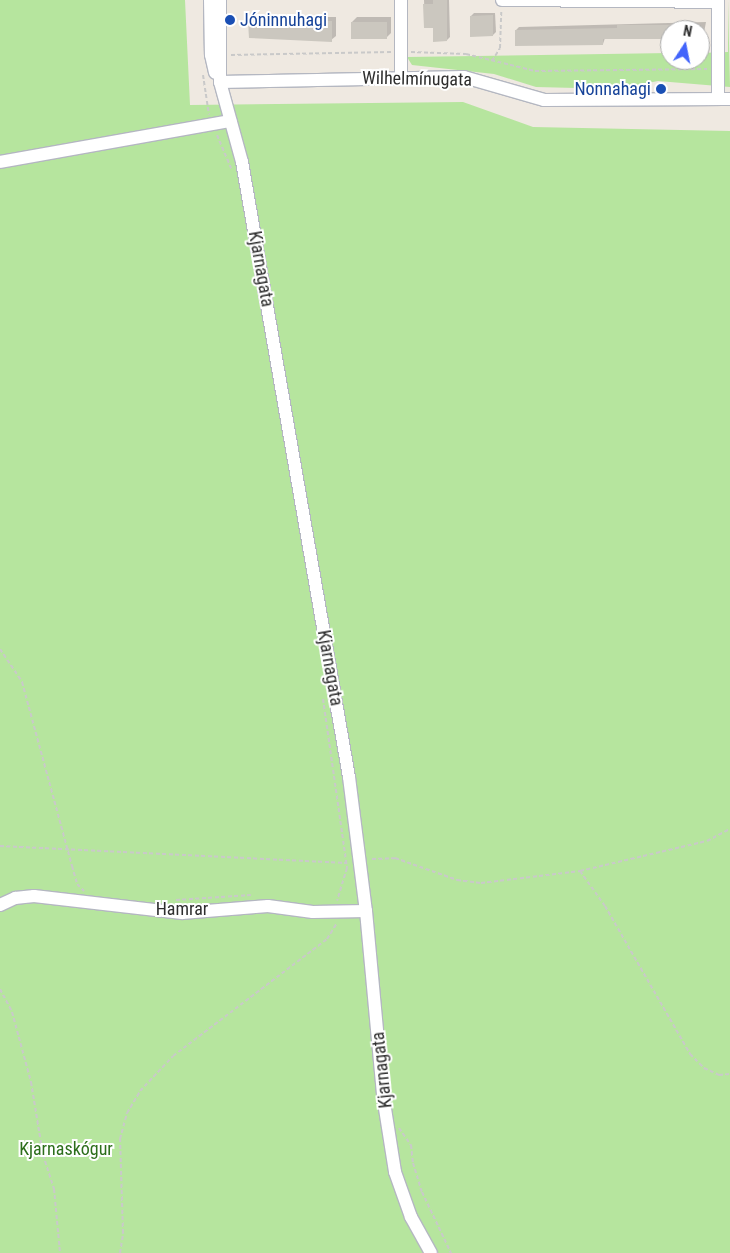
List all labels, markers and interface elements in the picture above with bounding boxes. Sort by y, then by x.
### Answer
place label: Jóninnuhagi [240,9,327,31]
marker: Jóninnuhagi [224,14,236,26]
north arrow [660,20,710,70]
text: N [682,23,693,40]
street label: Wilhelmínugata [362,67,472,91]
place label: Nonnahagi [574,78,651,100]
marker: Nonnahagi [655,83,667,95]
street label: Kjarnagata [244,229,278,309]
street label: Kjarnagata [313,628,347,708]
street label: Hamrar [156,898,208,920]
street label: Kjarnagata [367,1031,397,1109]
park label: Kjarnaskógur [19,1138,113,1160]

